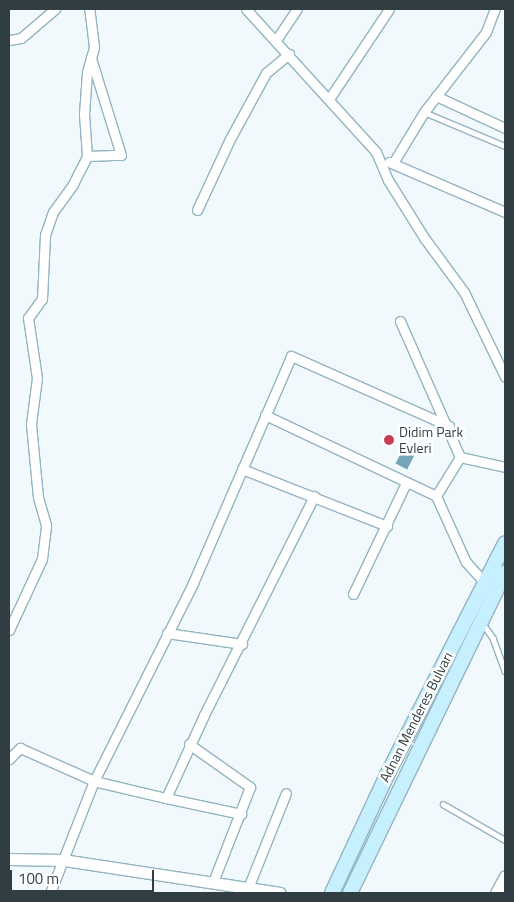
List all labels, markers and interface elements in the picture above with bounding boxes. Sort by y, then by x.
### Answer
place label: Didim Park Evleri [399,424,463,457]
marker: Didim Park Evleri [383,434,395,446]
street label: Adnan Menderes Bulvarı [376,649,456,785]
scale bar [12,860,156,892]
text: 100 m [18,867,59,890]

